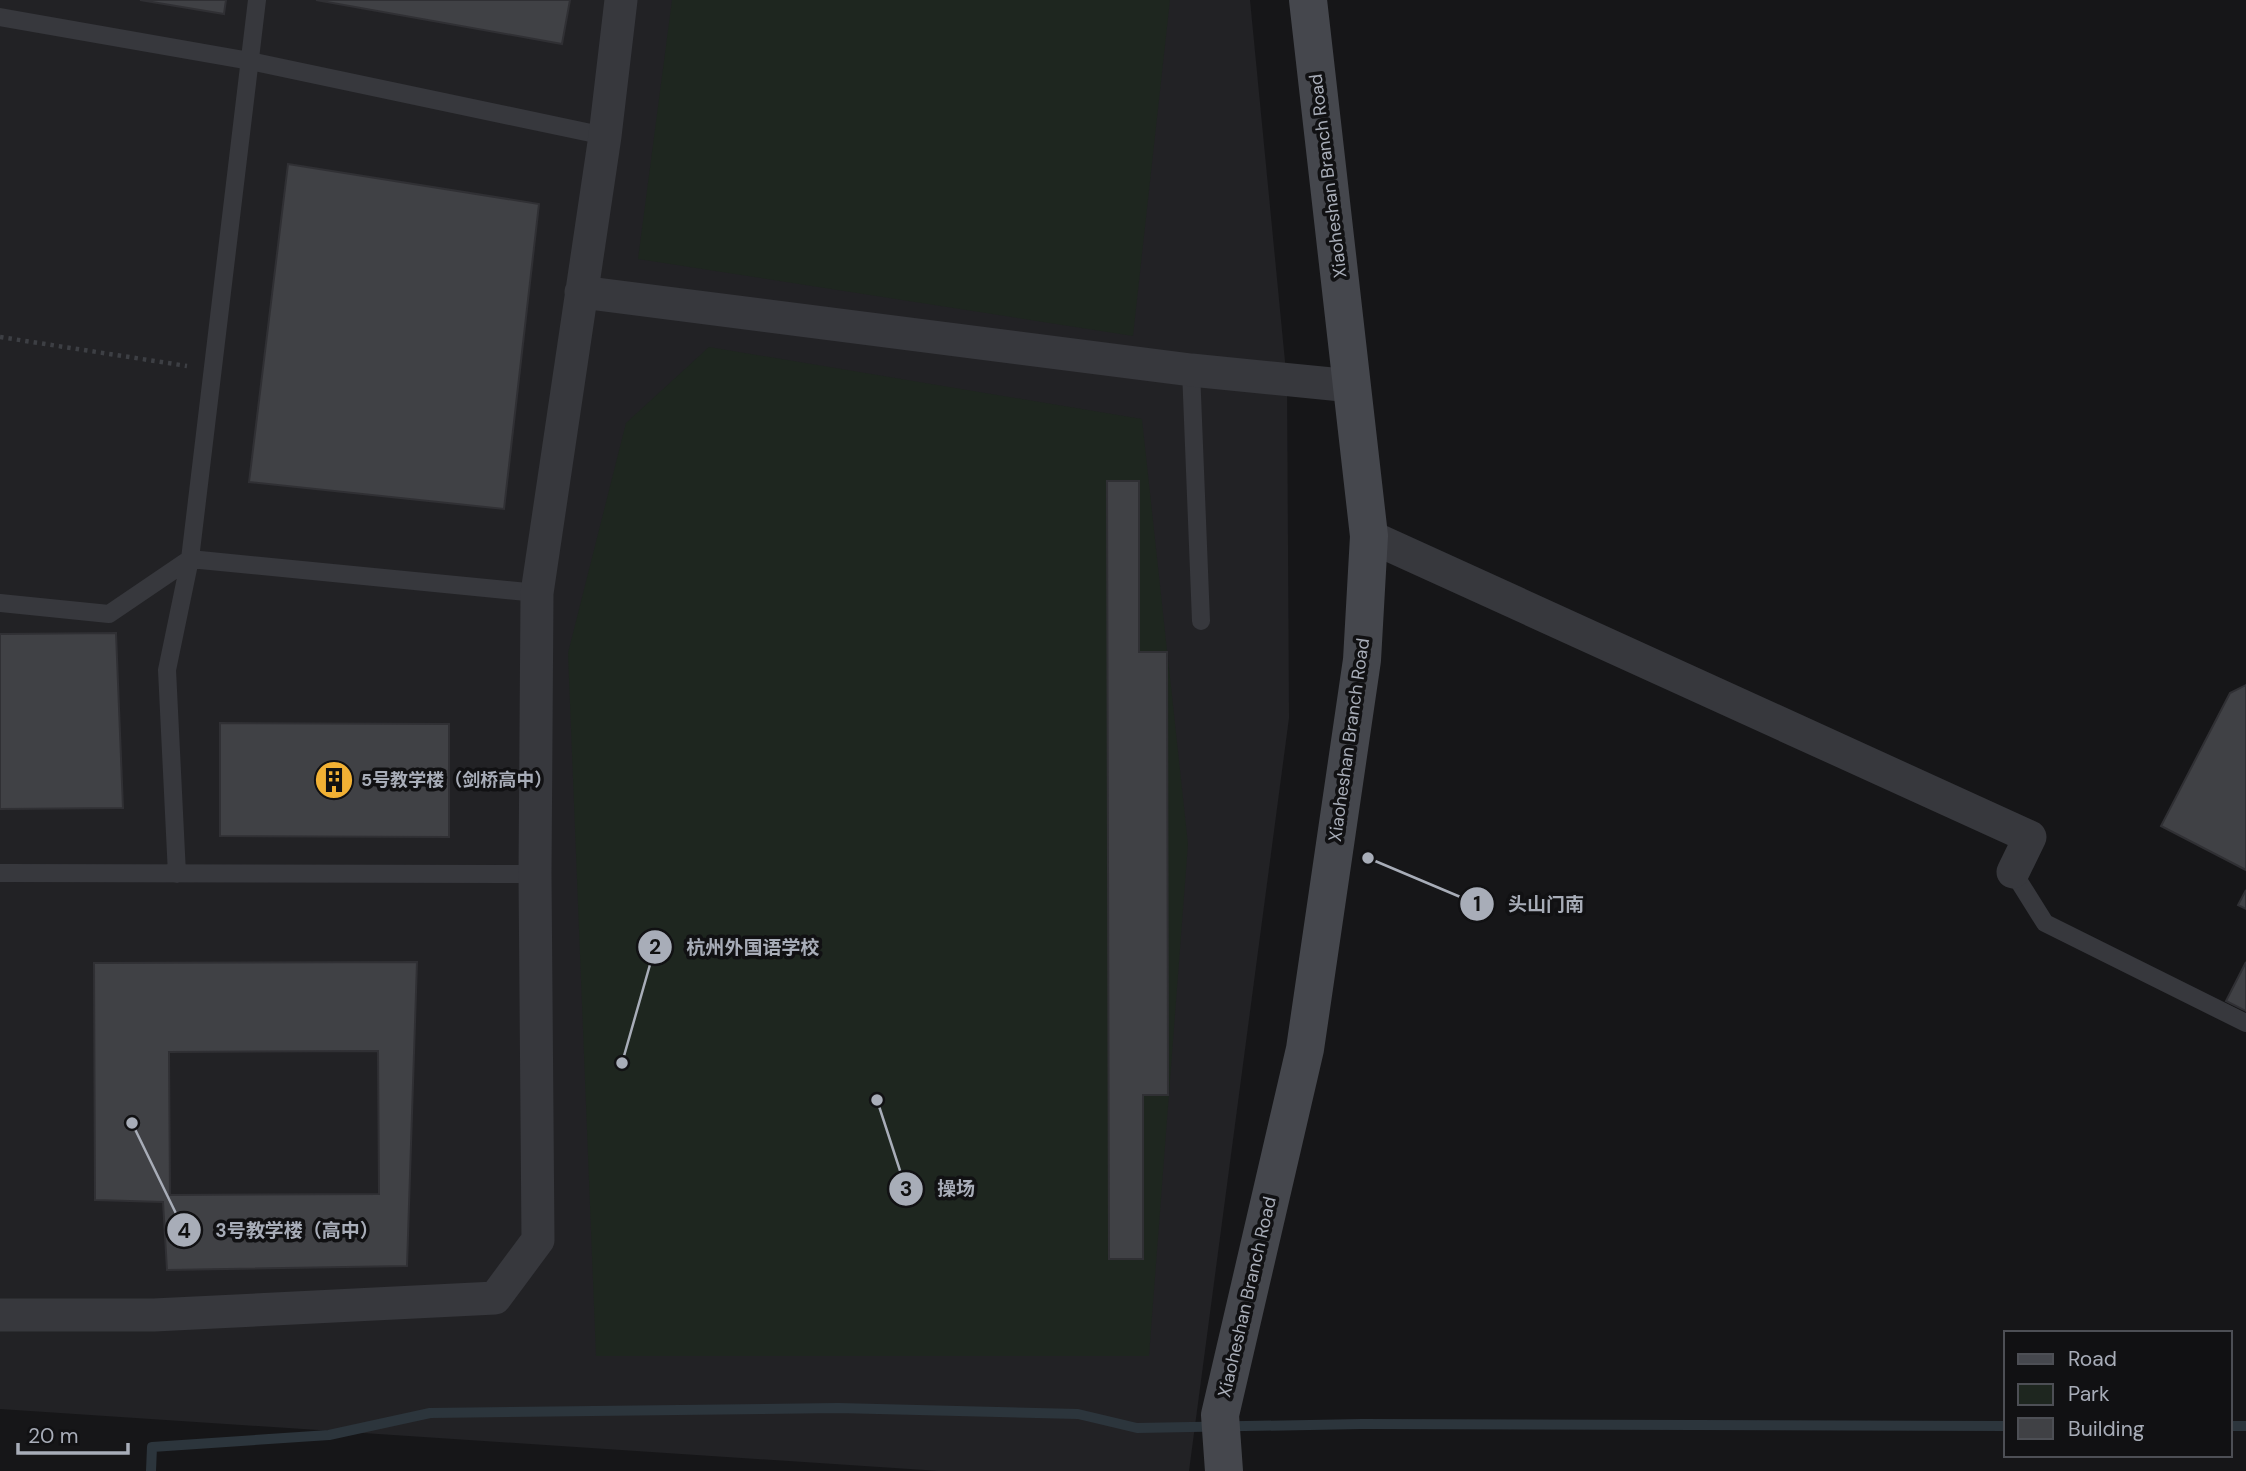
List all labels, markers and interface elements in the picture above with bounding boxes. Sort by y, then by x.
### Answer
street label: Xiaoheshan Branch Road [1304,73,1352,279]
street label: Xiaoheshan Branch Road [1323,637,1375,843]
building icon: 5号教学楼（剑桥高中） [313,759,355,801]
place label: 5号教学楼（剑桥高中） [361,768,552,792]
callout: 头山门南 [1459,884,1598,924]
text: 1 [1473,890,1481,918]
text: 头山门南 [1508,892,1584,917]
callout: 杭州外国语学校 [638,927,834,967]
text: 2 [649,933,661,961]
text: 杭州外国语学校 [686,935,820,960]
callout: 操场 [888,1169,989,1209]
text: 3 [900,1175,912,1203]
text: 操场 [937,1176,975,1201]
street label: Xiaoheshan Branch Road [1212,1194,1282,1400]
callout: 3号教学楼（高中） [166,1210,393,1250]
text: 4 [177,1217,191,1245]
text: 3号教学楼（高中） [215,1218,379,1243]
legend [2004,1331,2232,1457]
text: Road [2068,1345,2117,1373]
text: Park [2068,1380,2110,1408]
scale bar [18,1412,128,1456]
text: Building [2068,1415,2145,1443]
text: 20 m [28,1422,79,1450]

